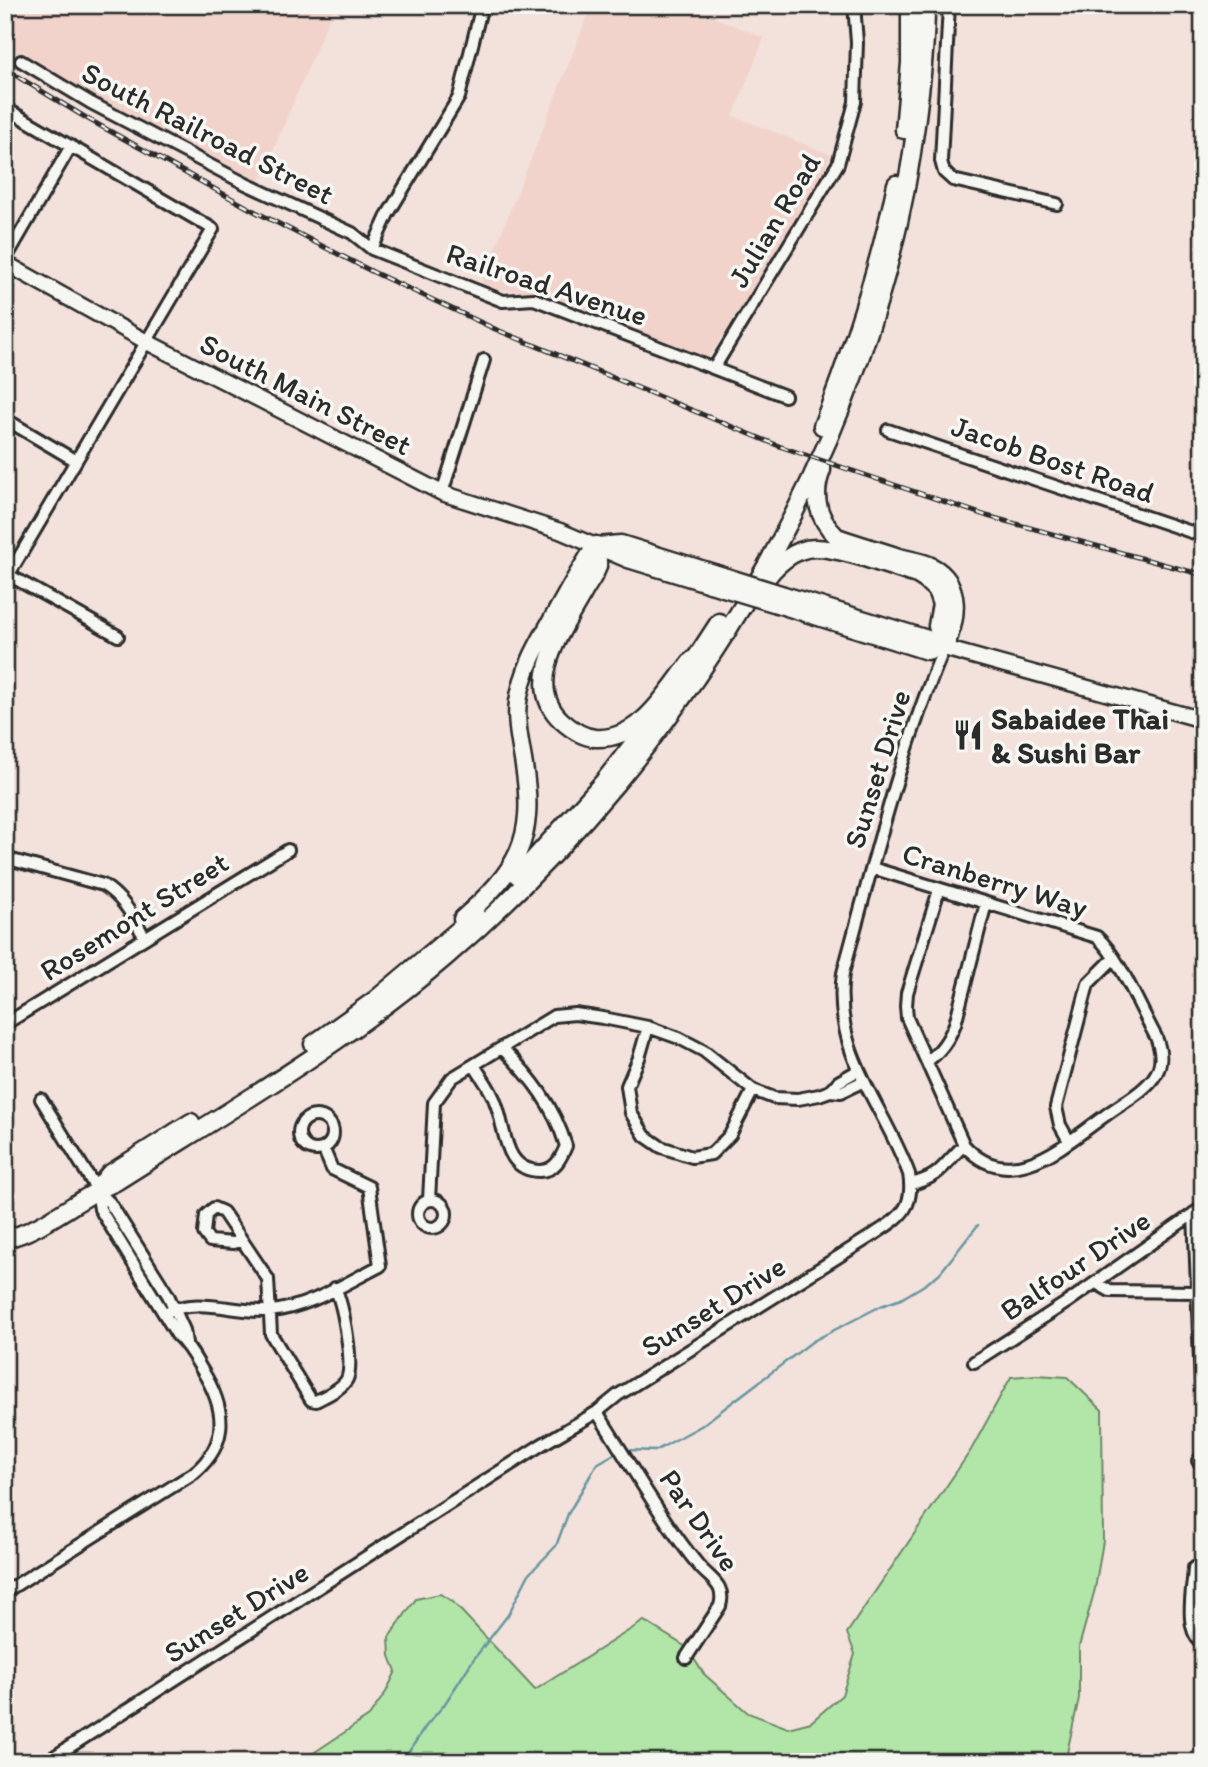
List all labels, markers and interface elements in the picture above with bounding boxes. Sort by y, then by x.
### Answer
street label: South Railroad Street [76,53,340,213]
street label: Julian Road [720,146,828,294]
street label: Railroad Avenue [442,234,652,334]
street label: South Main Street [194,325,418,463]
street label: Jacob Bost Road [947,407,1159,511]
street label: Sunset Drive [835,685,919,853]
place label: Sabaidee Thai & Sushi Bar [991,700,1169,771]
restaurant icon: Sabaidee Thai & Sushi Bar [951,718,985,752]
street label: Cranberry Way [898,834,1092,926]
street label: Rosemont Street [33,843,235,989]
street label: Balfour Drive [993,1201,1157,1329]
street label: Sunset Drive [634,1247,792,1365]
street label: Par Drive [651,1462,749,1578]
street label: Sunset Drive [157,1553,315,1671]

